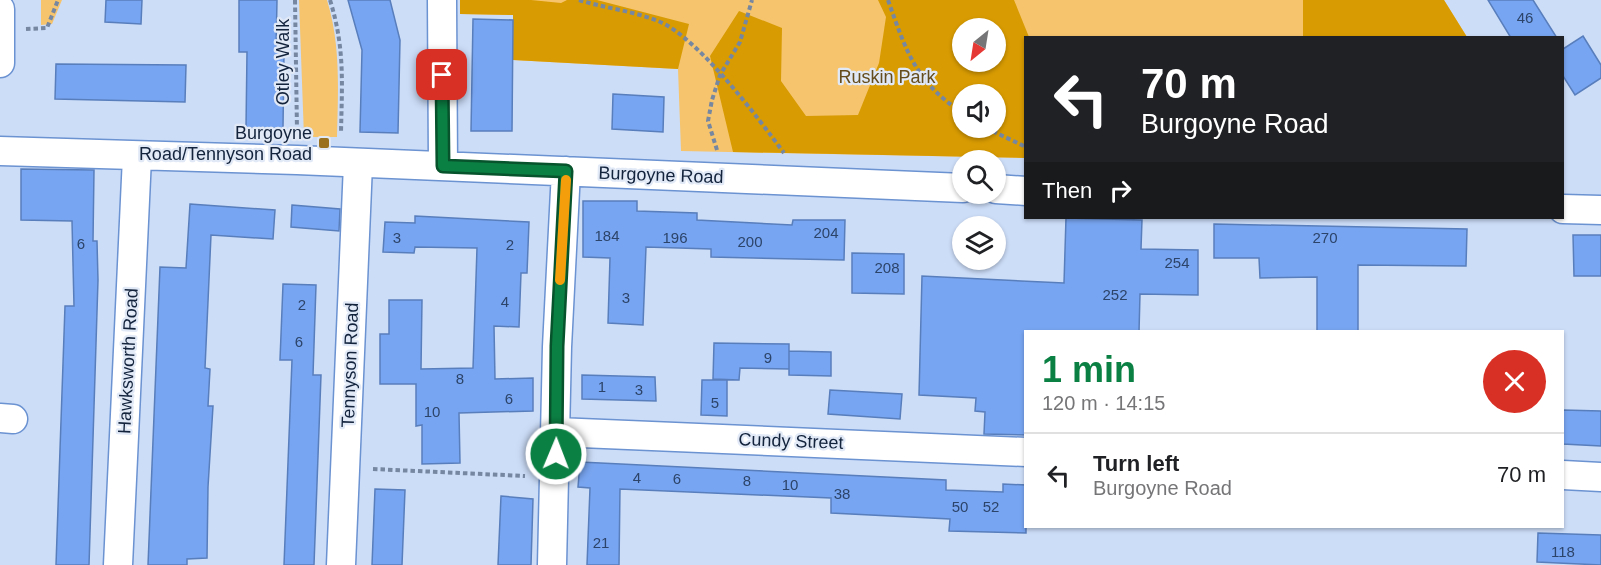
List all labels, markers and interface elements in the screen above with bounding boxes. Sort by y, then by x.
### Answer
house number: 46 [1517,9,1533,26]
street label: Otley Walk [273,18,293,105]
north arrow [952,18,1006,72]
map controls [952,18,1006,270]
pin [416,49,467,100]
icon: arrive [425,58,458,91]
icon: left [1042,60,1120,138]
text: 70 m [1141,60,1237,107]
park label: Ruskin Park [838,67,937,87]
button: sound [952,84,1006,138]
text: Burgoyne Road [1141,109,1329,139]
place label: Burgoyne Road/Tennyson Road [139,123,312,164]
marker: Burgoyne Road/Tennyson Road [317,136,331,150]
button: search [952,150,1006,204]
street label: Burgoyne Road [598,163,724,187]
icon: right [1104,174,1137,207]
text: Then [1042,178,1092,203]
button: layers [952,216,1006,270]
house number: 204 [813,224,839,241]
house number: 184 [594,227,620,244]
house number: 3 [393,229,401,246]
house number: 196 [662,229,688,246]
house number: 270 [1312,229,1338,246]
house number: 200 [737,233,763,250]
house number: 6 [77,235,85,252]
house number: 2 [506,236,514,253]
house number: 254 [1164,254,1190,271]
house number: 208 [874,259,900,276]
house number: 252 [1102,286,1128,303]
street label: Hawksworth Road [114,288,142,434]
house number: 3 [622,289,630,306]
house number: 4 [501,293,509,310]
house number: 2 [298,296,306,313]
street label: Tennyson Road [338,302,362,428]
house number: 6 [295,333,303,350]
house number: 9 [764,349,772,366]
text: 1 min [1042,349,1136,390]
button: close [1483,350,1546,413]
house number: 8 [456,370,464,387]
house number: 1 [598,378,606,395]
house number: 3 [635,381,643,398]
house number: 6 [505,390,513,407]
text: 120 m · 14:15 [1042,392,1165,414]
house number: 5 [711,394,719,411]
house number: 10 [424,403,440,420]
position arrow [524,422,588,486]
street label: Cundy Street [738,429,844,453]
text: Turn left [1093,451,1179,476]
icon: left [1042,459,1075,492]
text: 70 m [1497,462,1546,487]
house number: 4 [633,469,641,486]
house number: 6 [673,470,681,487]
house number: 8 [743,472,751,489]
house number: 10 [782,476,798,493]
text: Burgoyne Road [1093,477,1232,499]
house number: 38 [834,485,850,502]
house number: 50 [952,498,968,515]
house number: 52 [983,498,999,515]
house number: 21 [593,534,609,551]
house number: 118 [1551,543,1575,560]

